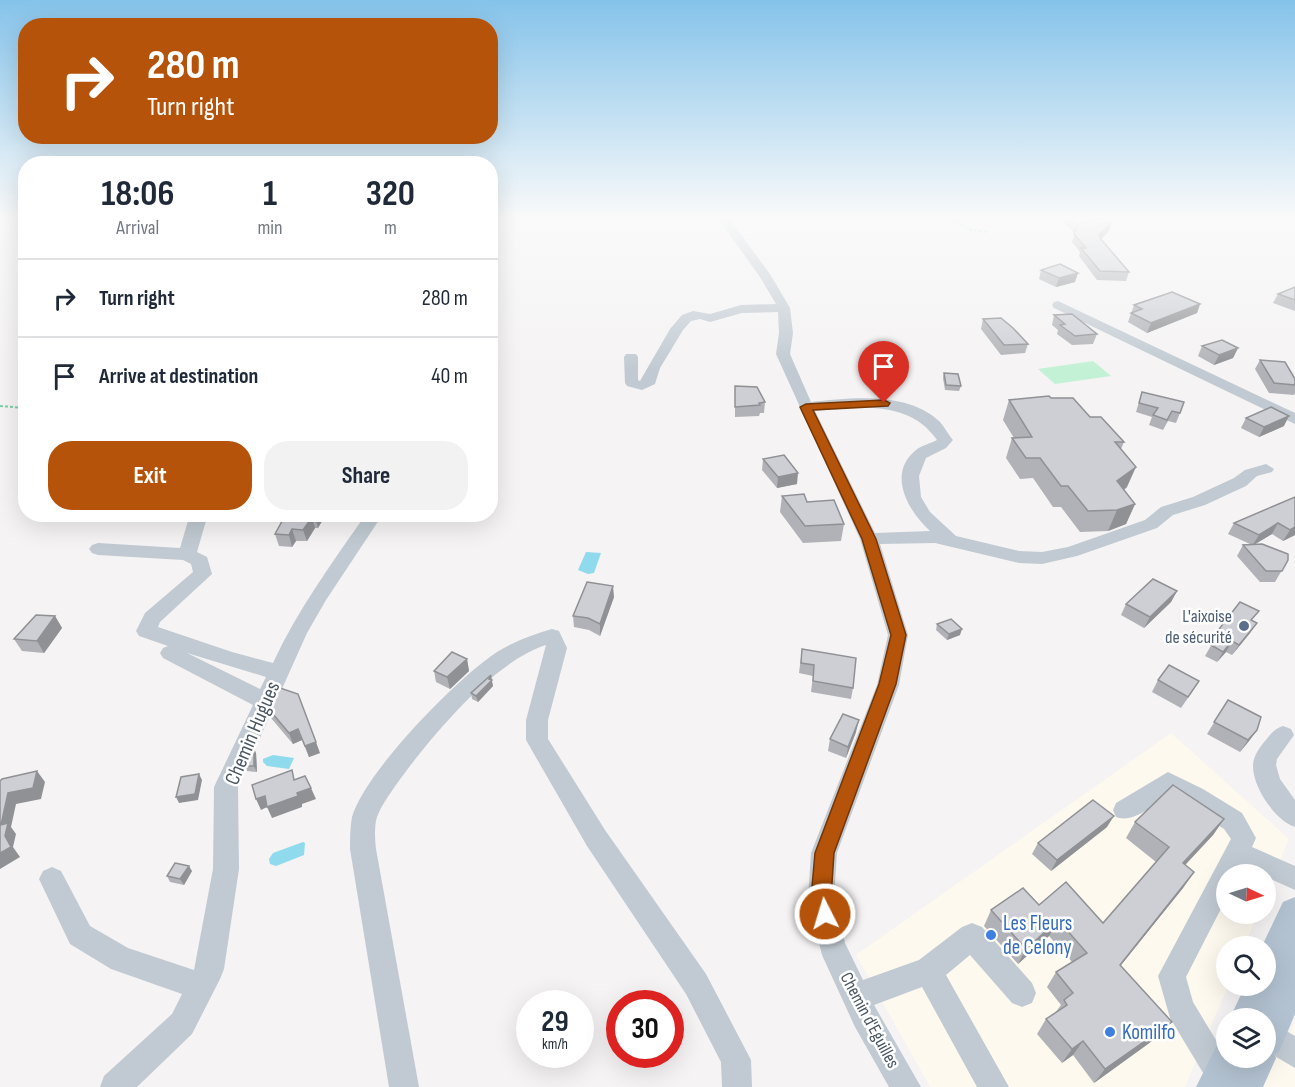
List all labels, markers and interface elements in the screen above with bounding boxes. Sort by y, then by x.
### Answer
text: 280 m [147,40,240,91]
icon: right [48,42,126,120]
text: Turn right [147,91,234,123]
text: 18:06 [101,173,174,216]
text: 1 [263,173,277,216]
text: 320 [366,173,415,216]
text: Arrival [116,216,159,240]
text: min [258,216,283,240]
text: m [384,216,397,240]
icon: right [48,282,81,315]
text: Turn right [99,285,175,312]
text: 280 m [422,285,468,312]
pin [858,341,909,403]
icon: arrive [867,350,900,383]
icon: arrive [48,360,81,393]
text: Arrive at destination [99,363,258,390]
text: 40 m [431,363,468,390]
button: Exit [48,441,252,510]
button: Share [264,441,468,510]
place label: L'aixoise de sécurité [1165,606,1232,648]
marker: L'aixoise de sécurité [1237,619,1251,633]
street label: Chemin Hugues [219,678,285,789]
north arrow [1216,864,1276,924]
map controls [1216,864,1276,1068]
position arrow [793,882,857,946]
place label: Les Fleurs de Celony [1003,911,1072,960]
marker: Les Fleurs de Celony [984,928,998,942]
button: search [1216,936,1276,996]
street label: Chemin d'Eguilles [836,969,904,1072]
speed limit sign: 30 [606,990,684,1068]
text: 29 [541,1004,569,1040]
button: layers [1216,1008,1276,1068]
place label: Komilfo [1122,1020,1175,1045]
marker: Komilfo [1103,1025,1117,1039]
text: km/h [542,1035,568,1054]

